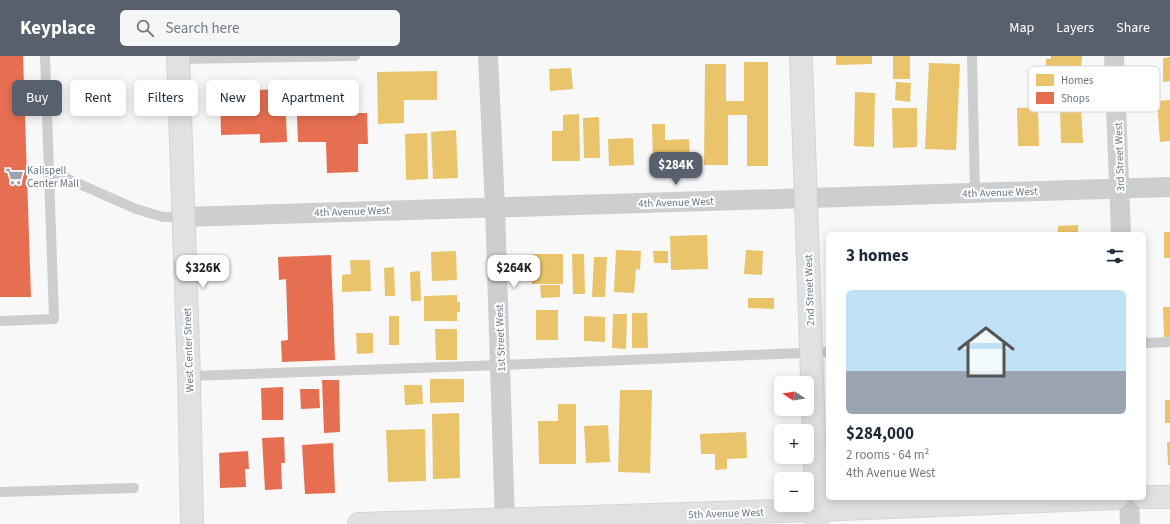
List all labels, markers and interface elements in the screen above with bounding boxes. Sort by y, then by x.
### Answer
search box [120,10,400,46]
text: Keyplace [20,15,96,42]
icon: search [134,17,156,39]
text: Search here [166,18,240,39]
text: Map [1009,18,1034,38]
text: Layers [1056,18,1094,38]
text: Share [1116,18,1150,38]
legend [1028,66,1160,112]
text: Homes [1061,73,1094,88]
chip: Buy [12,80,62,116]
chip: Rent [70,80,126,116]
chip: Filters [134,80,198,116]
chip: New [206,80,260,116]
chip: Apartment [268,80,359,116]
text: Shops [1061,91,1090,106]
street label: 3rd Street West [1111,122,1128,192]
pin: $284K [648,152,704,186]
text: $284K [658,156,694,174]
place label: Kalispell Center Mall [27,163,79,191]
supermarket icon: Kalispell Center Mall [4,166,24,186]
street label: 4th Avenue West [962,184,1038,201]
street label: 4th Avenue West [638,194,714,211]
street label: 4th Avenue West [314,203,390,220]
text: 3 homes [846,244,908,268]
icon: filters [1104,245,1126,267]
street label: 2nd Street West [801,254,818,326]
pin: $326K [175,255,231,289]
pin: $264K [486,255,542,289]
text: $326K [185,259,221,277]
text: $264K [496,259,532,277]
street label: 1st Street West [492,304,509,372]
street label: West Center Street [180,307,197,393]
icon: home [950,316,1022,388]
north arrow [774,376,814,416]
map controls [774,376,814,512]
text: $284,000 [846,422,914,446]
button: + [774,424,814,464]
text: 2 rooms · 64 m² [846,446,929,464]
text: 4th Avenue West [846,464,935,482]
button: − [774,472,814,512]
street label: 5th Avenue West [688,505,764,522]

